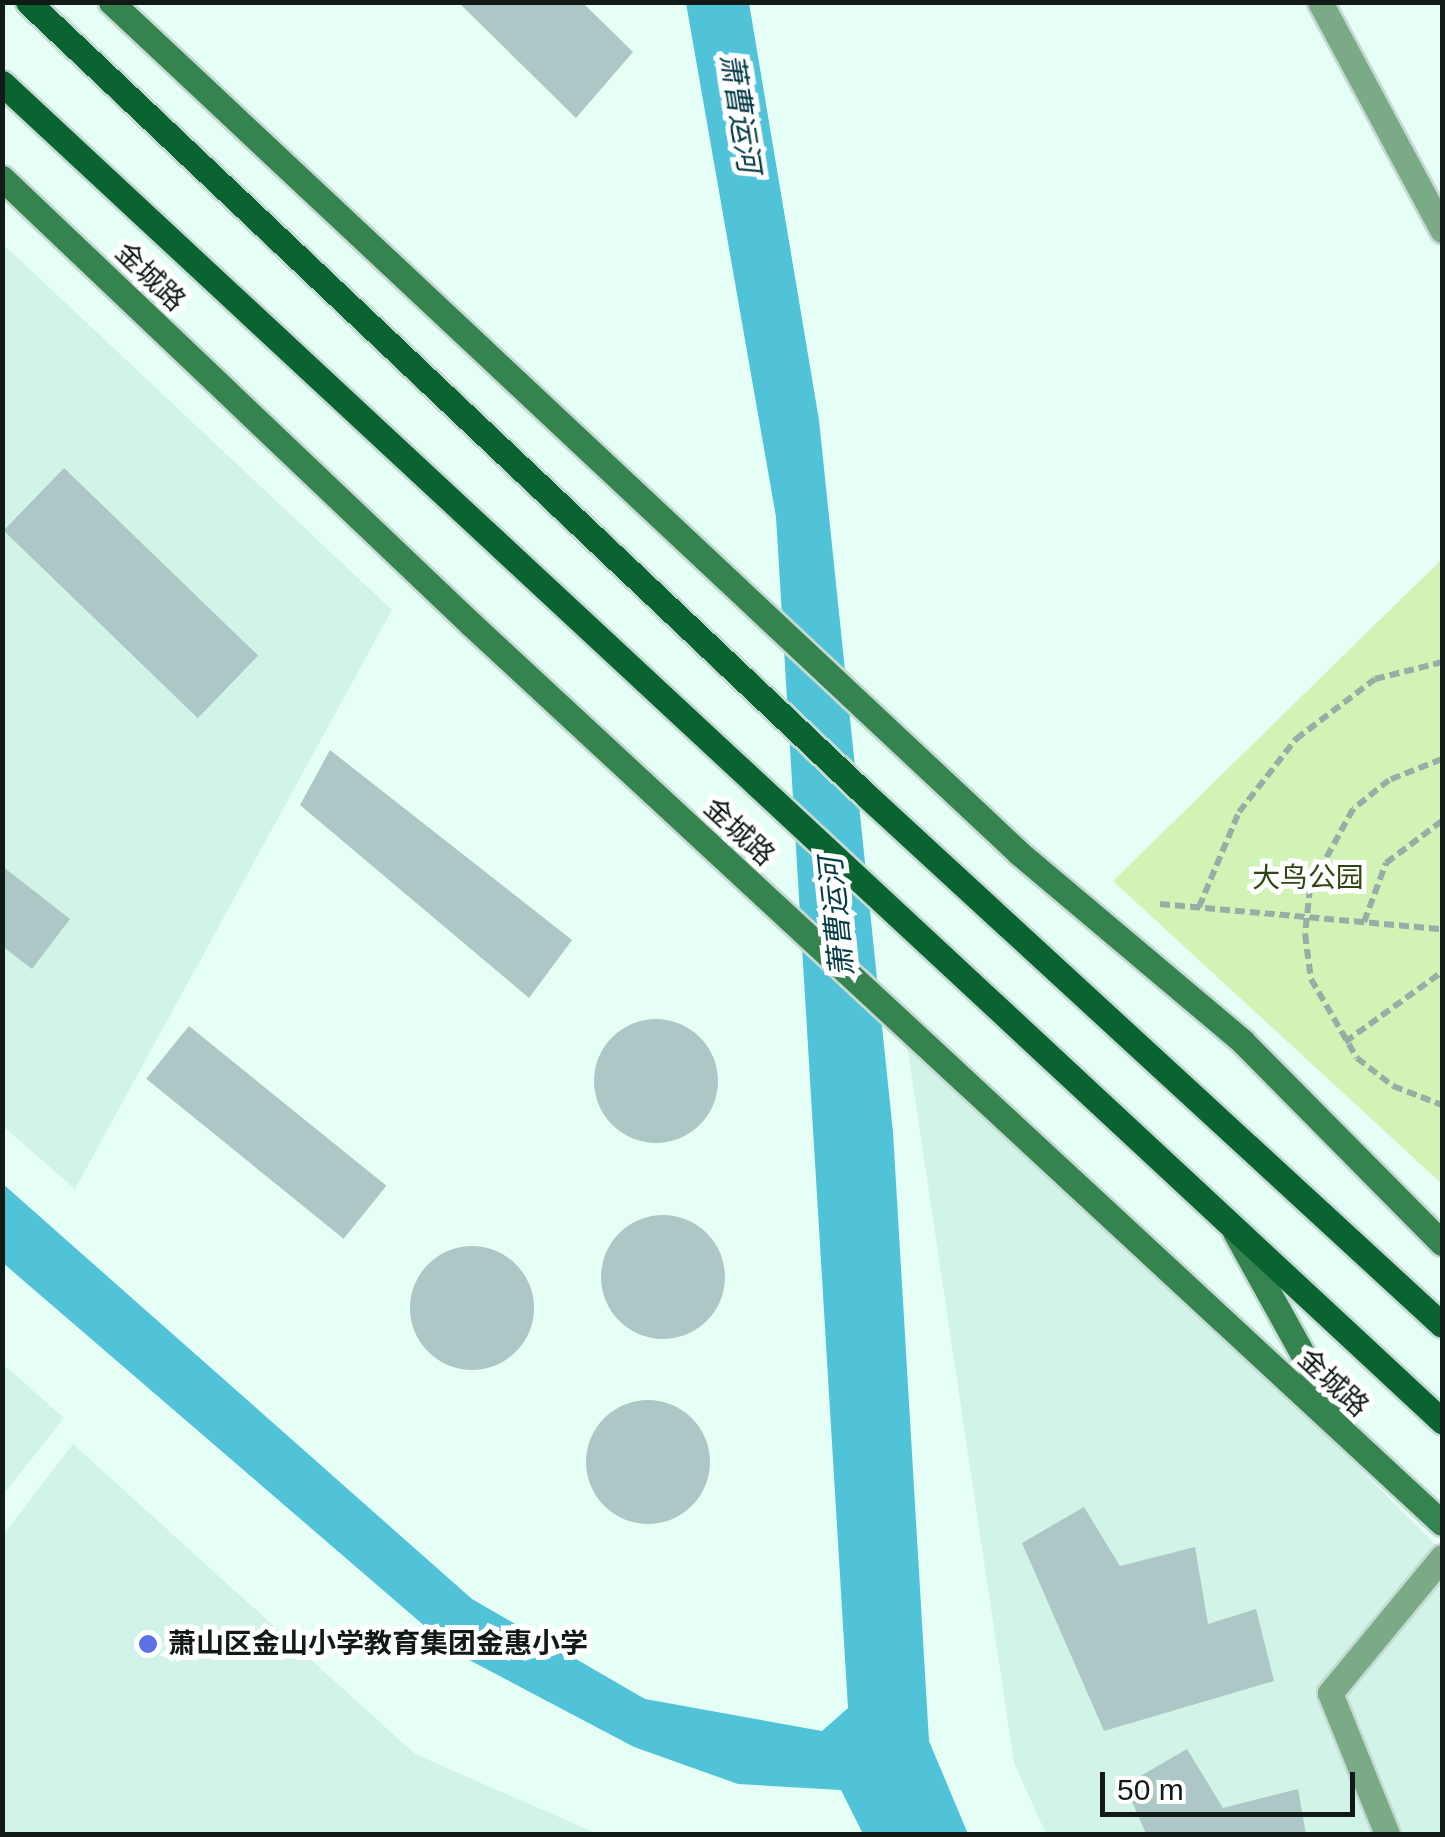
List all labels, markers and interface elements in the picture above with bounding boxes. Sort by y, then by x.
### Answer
water label: 萧曹运河 [713,51,767,175]
street label: 金城路 [108,236,192,318]
street label: 金城路 [697,791,781,873]
water label: 萧曹运河 [813,855,861,979]
park label: 大鸟公园 [1252,861,1364,895]
street label: 金城路 [1291,1342,1375,1424]
place label: 萧山区金山小学教育集团金惠小学 [168,1627,588,1661]
marker: 萧山区金山小学教育集团金惠小学 [137,1633,159,1655]
scale bar [1105,1752,1360,1814]
text: 50 m [1117,1773,1184,1806]

